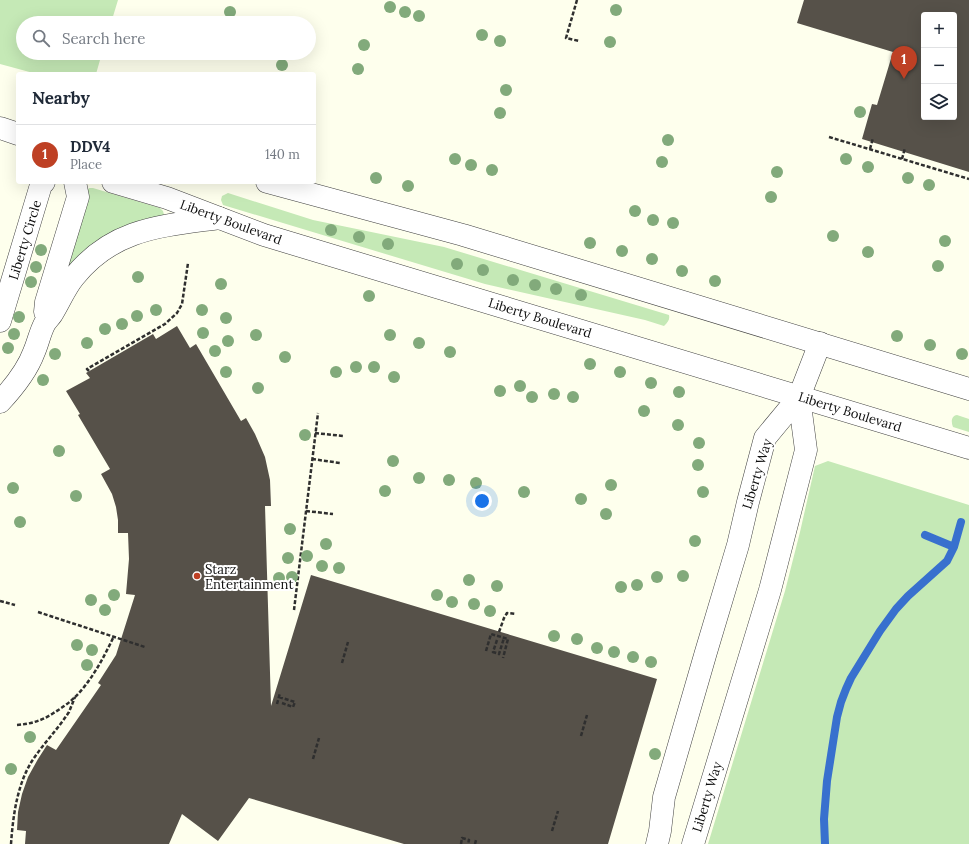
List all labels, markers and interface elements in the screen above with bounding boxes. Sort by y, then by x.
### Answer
map controls [921,12,957,120]
button: + [921,12,957,48]
search box [16,16,316,60]
icon: search [30,27,52,49]
text: Search here [62,29,145,48]
pin: 1 [891,46,917,79]
button: − [921,48,957,84]
button: layers [921,84,957,120]
text: Nearby [32,87,90,109]
text: DDV4 [70,137,110,156]
text: 1 [42,146,48,163]
text: 140 m [265,146,300,163]
text: Place [70,156,102,173]
street label: Liberty Boulevard [178,196,285,248]
street label: Liberty Circle [5,198,45,282]
street label: Liberty Boulevard [486,294,594,342]
street label: Liberty Boulevard [796,388,904,436]
street label: Liberty Way [738,437,776,511]
your location [472,491,492,511]
place label: Starz Entertainment [205,561,293,593]
marker: Starz Entertainment [192,571,202,581]
street label: Liberty Way [688,760,726,834]

